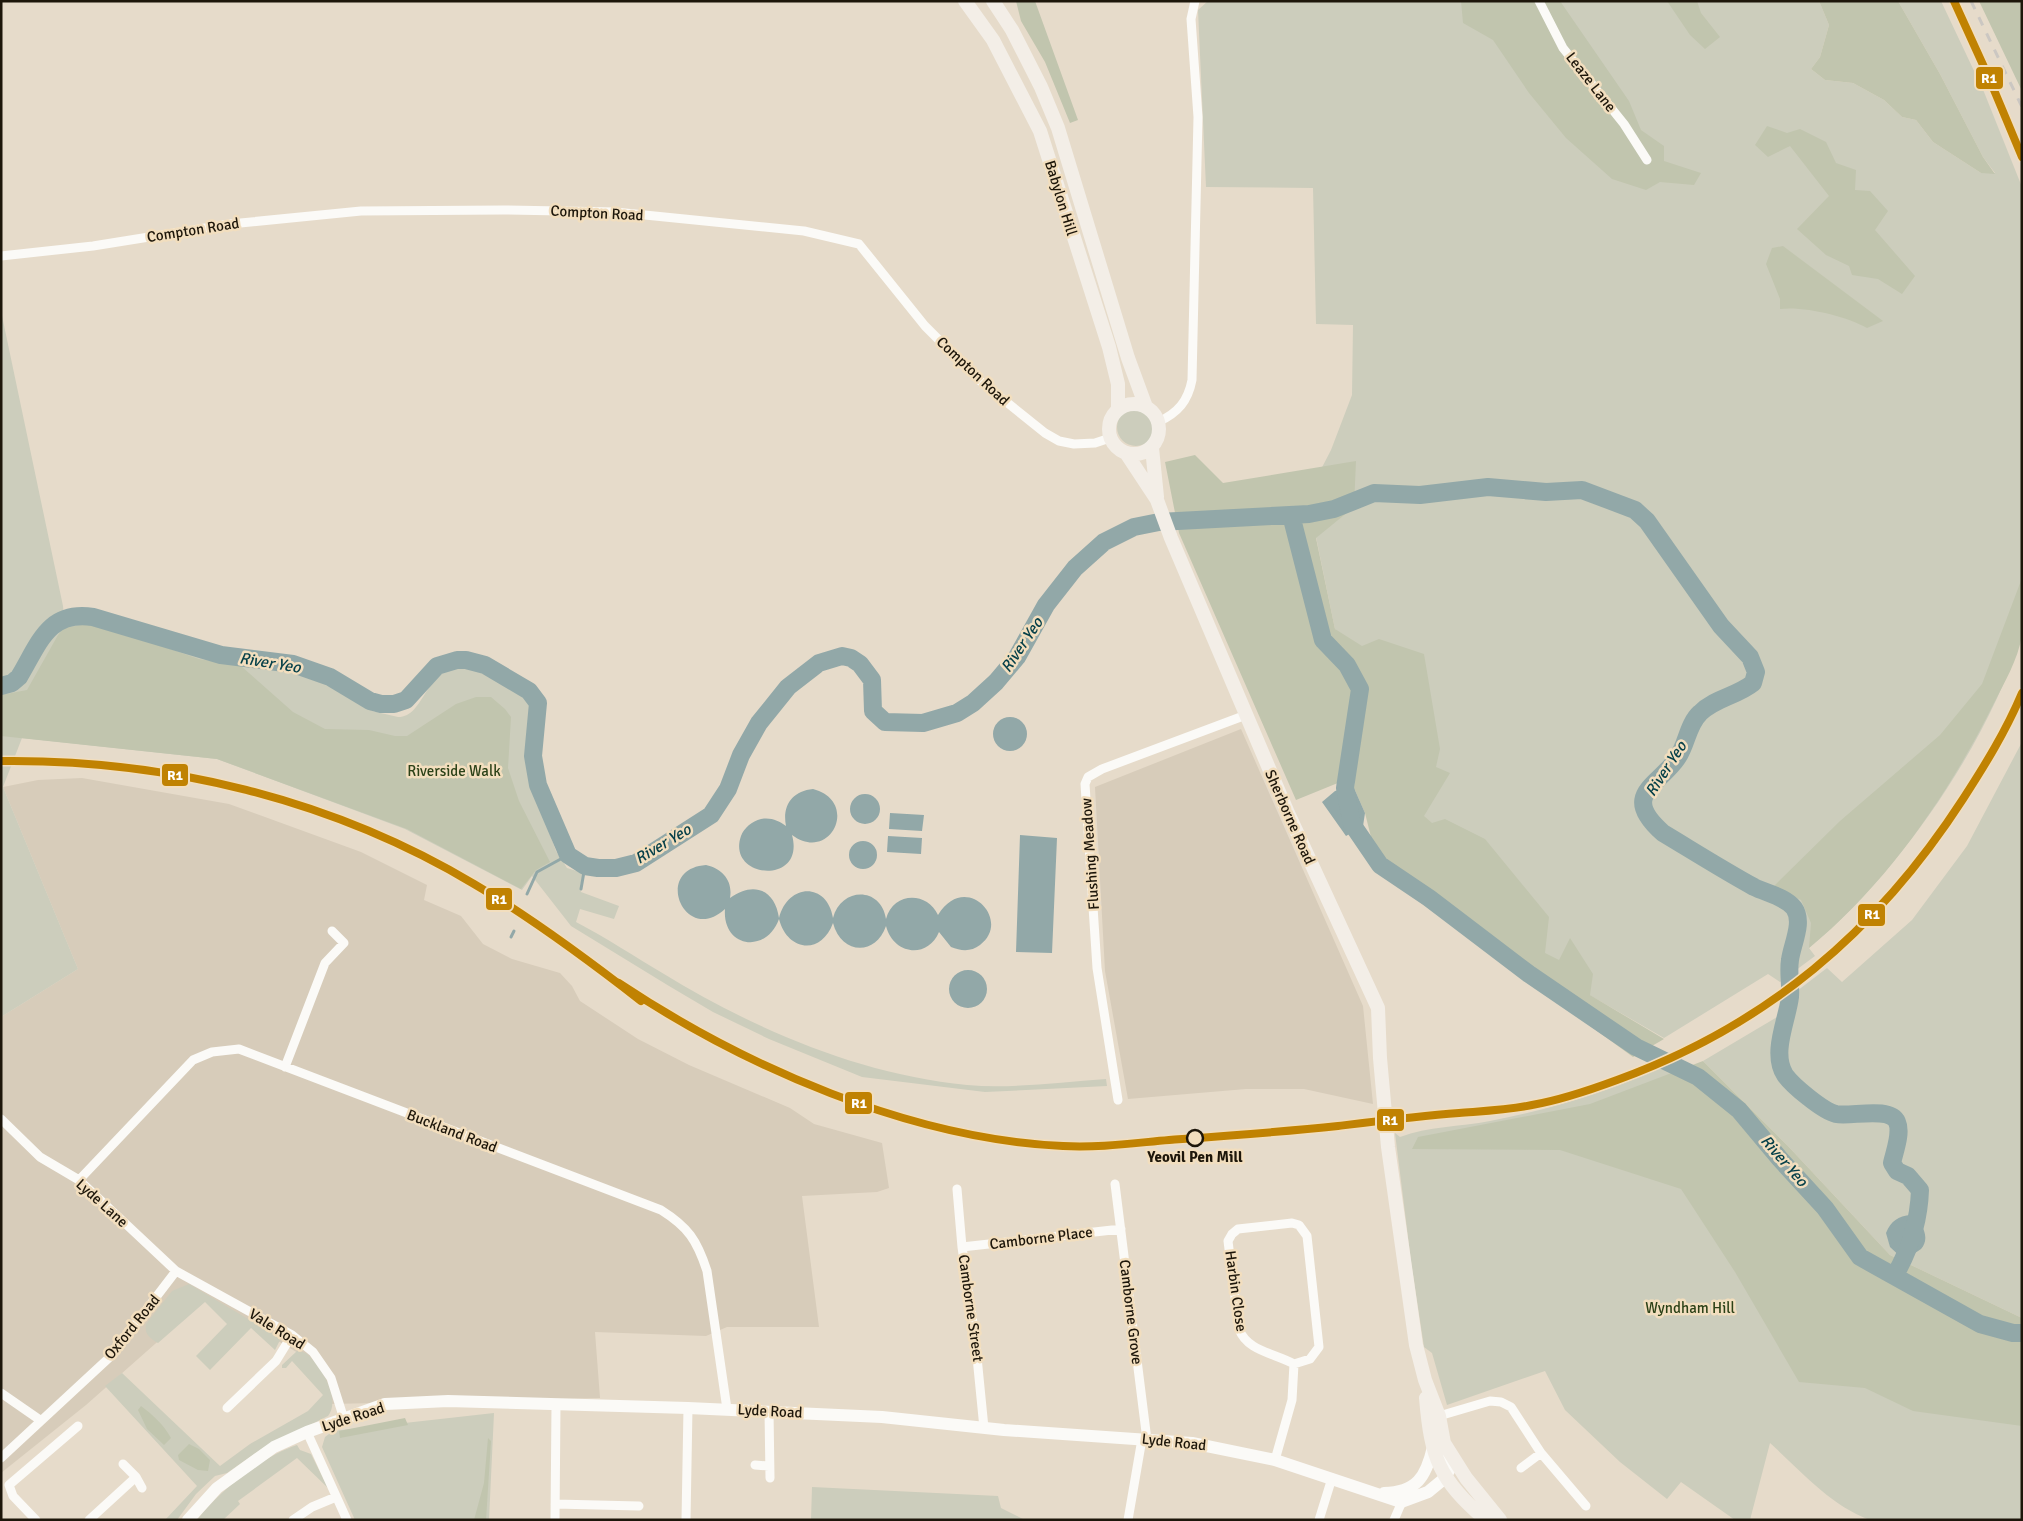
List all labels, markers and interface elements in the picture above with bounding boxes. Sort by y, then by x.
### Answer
street label: Leaze Lane [1562,49,1620,115]
line badge: R1 [1975,66,2004,90]
text: R1 [1981,70,1998,87]
street label: Babylon Hill [1041,158,1081,238]
street label: Compton Road [550,202,644,224]
street label: Compton Road [146,214,240,246]
street label: Compton Road [933,333,1013,409]
water label: River Yeo [996,613,1048,676]
water label: River Yeo [238,648,303,678]
water label: River Yeo [1641,737,1692,800]
park label: Riverside Walk [407,762,501,780]
line badge: R1 [161,763,189,787]
text: R1 [167,767,184,784]
street label: Sherborne Road [1261,767,1319,867]
street label: Flushing Meadow [1077,797,1103,911]
water label: River Yeo [631,819,695,868]
line badge: R1 [485,887,513,911]
text: R1 [491,891,508,908]
line badge: R1 [1857,903,1886,927]
text: R1 [1864,906,1881,923]
line badge: R1 [844,1091,873,1115]
text: R1 [851,1095,868,1112]
street label: Buckland Road [404,1106,500,1156]
line badge: R1 [1376,1108,1405,1132]
text: R1 [1382,1112,1399,1129]
marker: Yeovil Pen Mill [1186,1129,1204,1147]
water label: River Yeo [1756,1131,1812,1191]
place label: Yeovil Pen Mill [1146,1148,1243,1166]
street label: Lyde Lane [72,1175,132,1231]
street label: Camborne Place [988,1223,1094,1253]
street label: Harbin Close [1221,1249,1251,1333]
street label: Camborne Street [955,1253,987,1363]
street label: Camborne Grove [1116,1259,1146,1365]
street label: Oxford Road [100,1291,164,1363]
park label: Wyndham Hill [1645,1299,1735,1317]
street label: Vale Road [246,1305,308,1353]
street label: Lyde Road [319,1398,387,1436]
street label: Lyde Road [737,1400,803,1422]
street label: Lyde Road [1141,1430,1207,1454]

